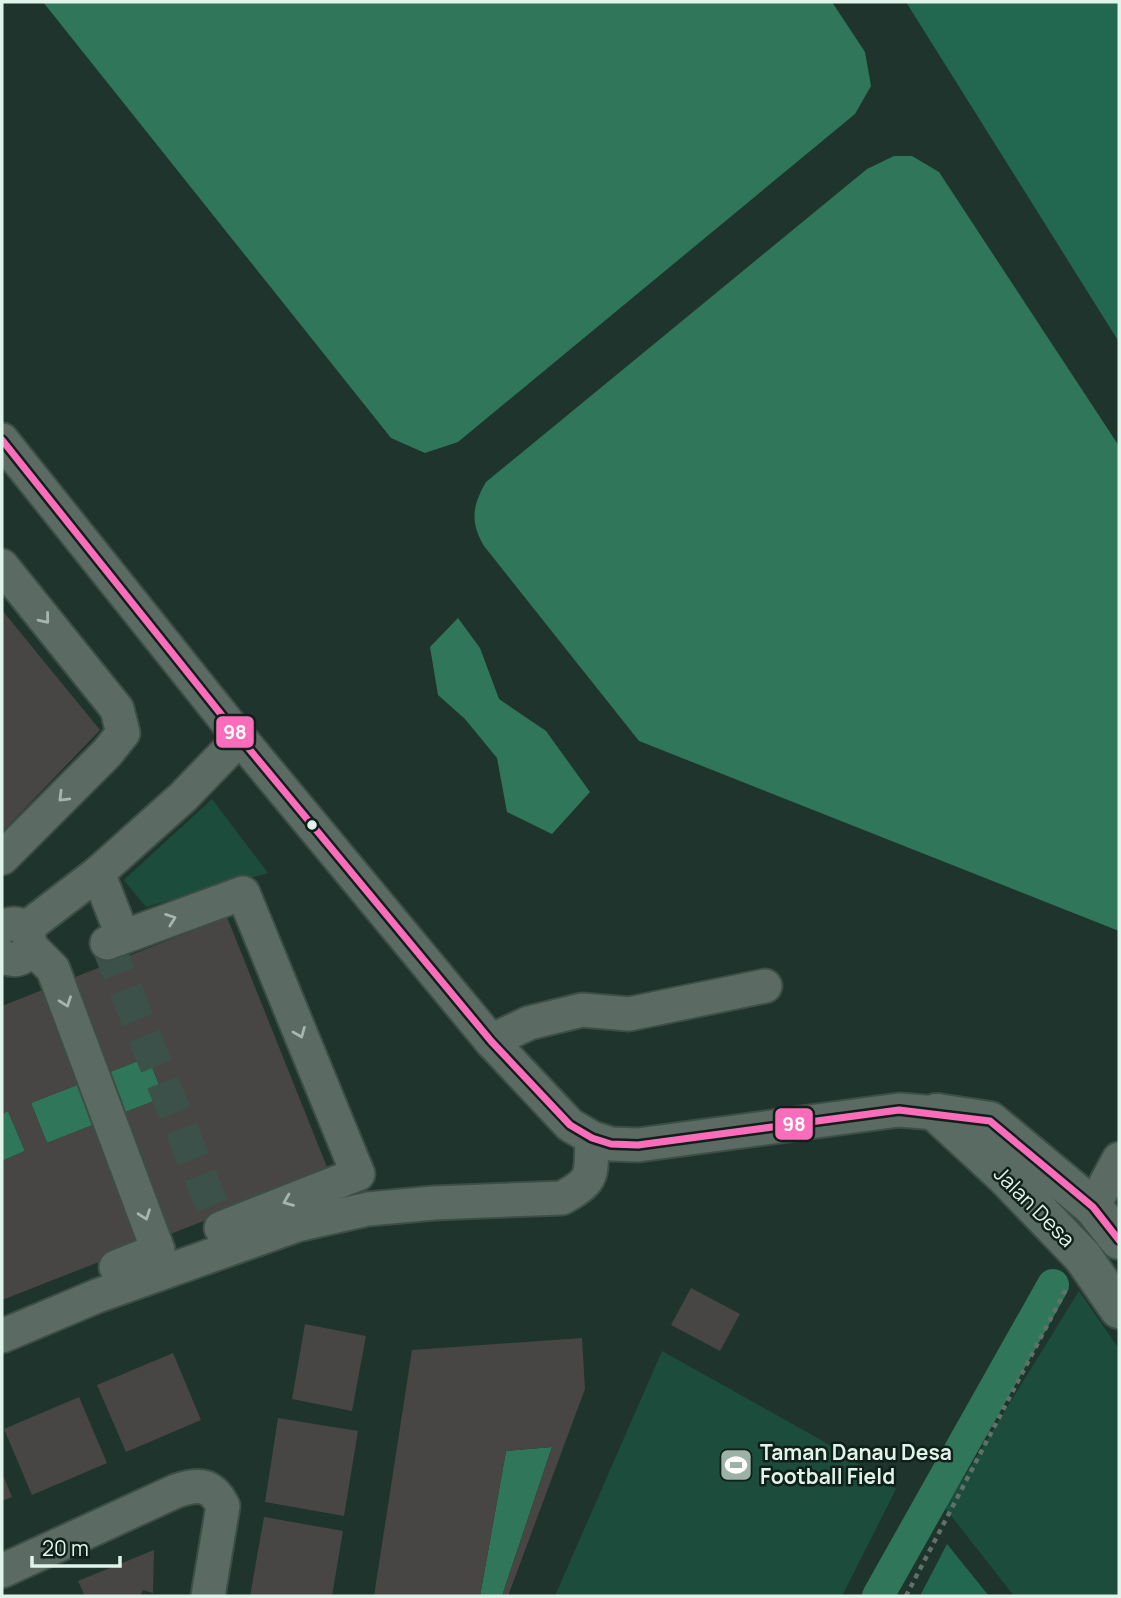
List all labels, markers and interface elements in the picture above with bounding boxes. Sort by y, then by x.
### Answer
one-way arrow [36,612,49,624]
line badge: 98 [215,715,255,749]
text: 98 [223,719,247,745]
one-way arrow [59,789,71,801]
unlabelled marker [305,818,319,832]
one-way arrow [164,914,176,928]
one-way arrow [57,995,71,1007]
one-way arrow [292,1025,306,1038]
line badge: 98 [774,1107,814,1141]
text: 98 [782,1111,806,1137]
street label: Jalan Desa [988,1160,1081,1253]
one-way arrow [283,1193,295,1207]
one-way arrow [137,1208,151,1220]
place label: Taman Danau Desa Football Field [760,1438,952,1490]
sports icon: Taman Danau Desa Football Field [717,1446,755,1484]
scale bar [32,1524,119,1568]
text: 20 m [42,1534,89,1562]

